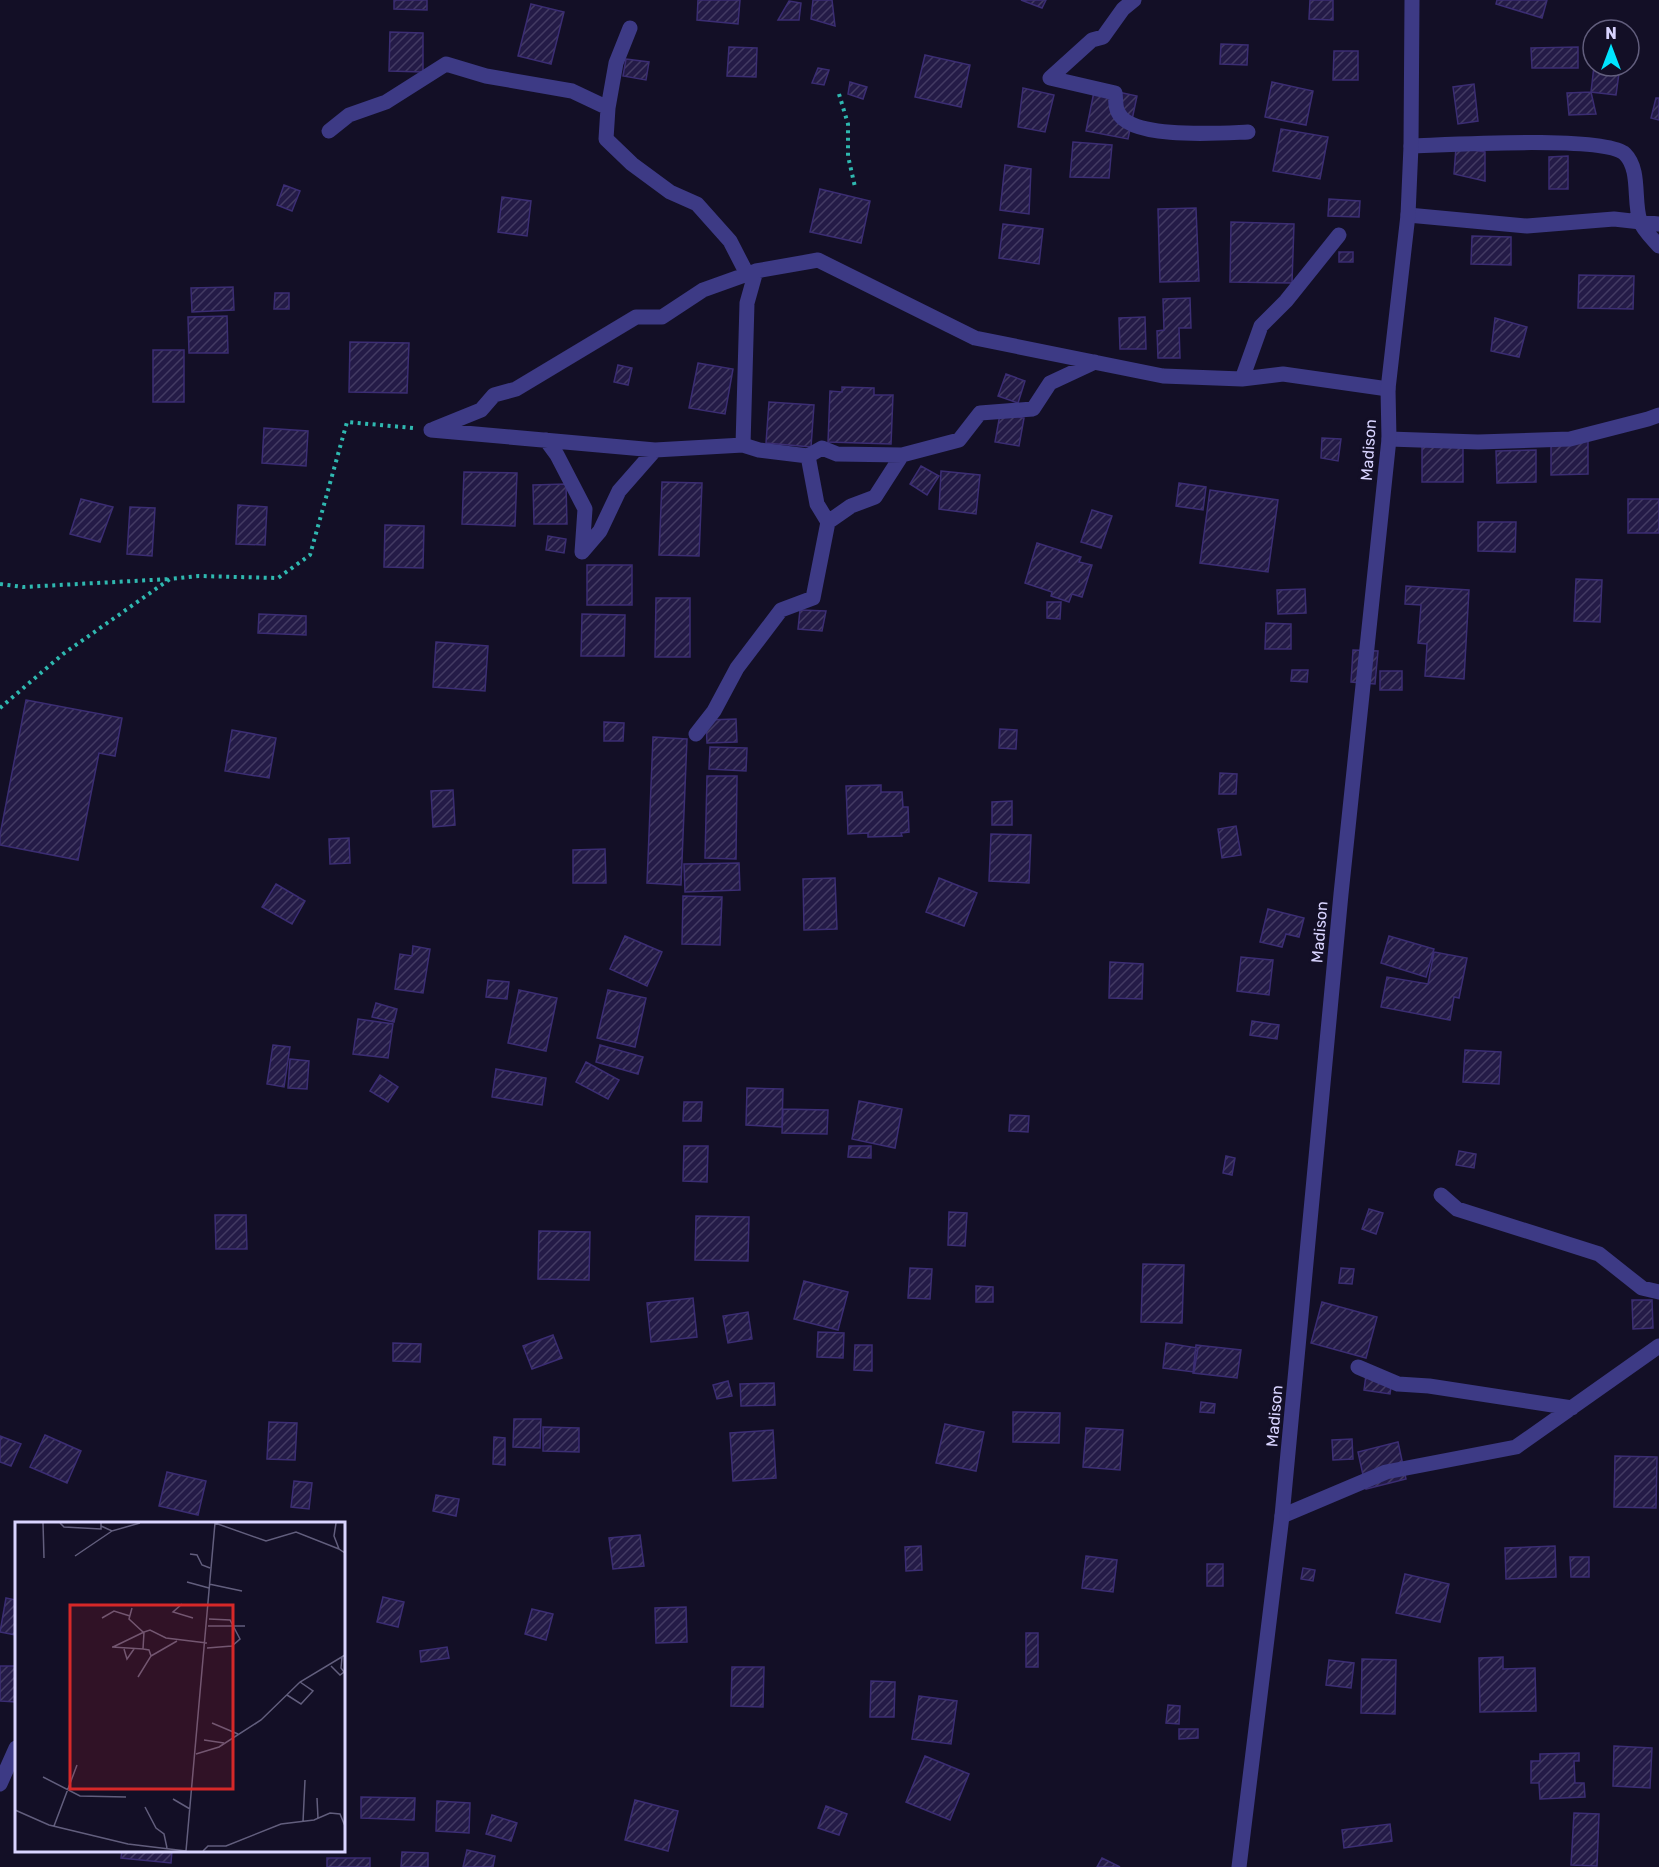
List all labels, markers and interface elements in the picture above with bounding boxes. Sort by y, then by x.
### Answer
north arrow [1581,18,1641,78]
text: N [1605,24,1617,43]
street label: Madison [1357,418,1380,482]
street label: Madison [1307,900,1332,964]
street label: Madison [1262,1384,1287,1448]
inset map [15,1522,345,1852]

